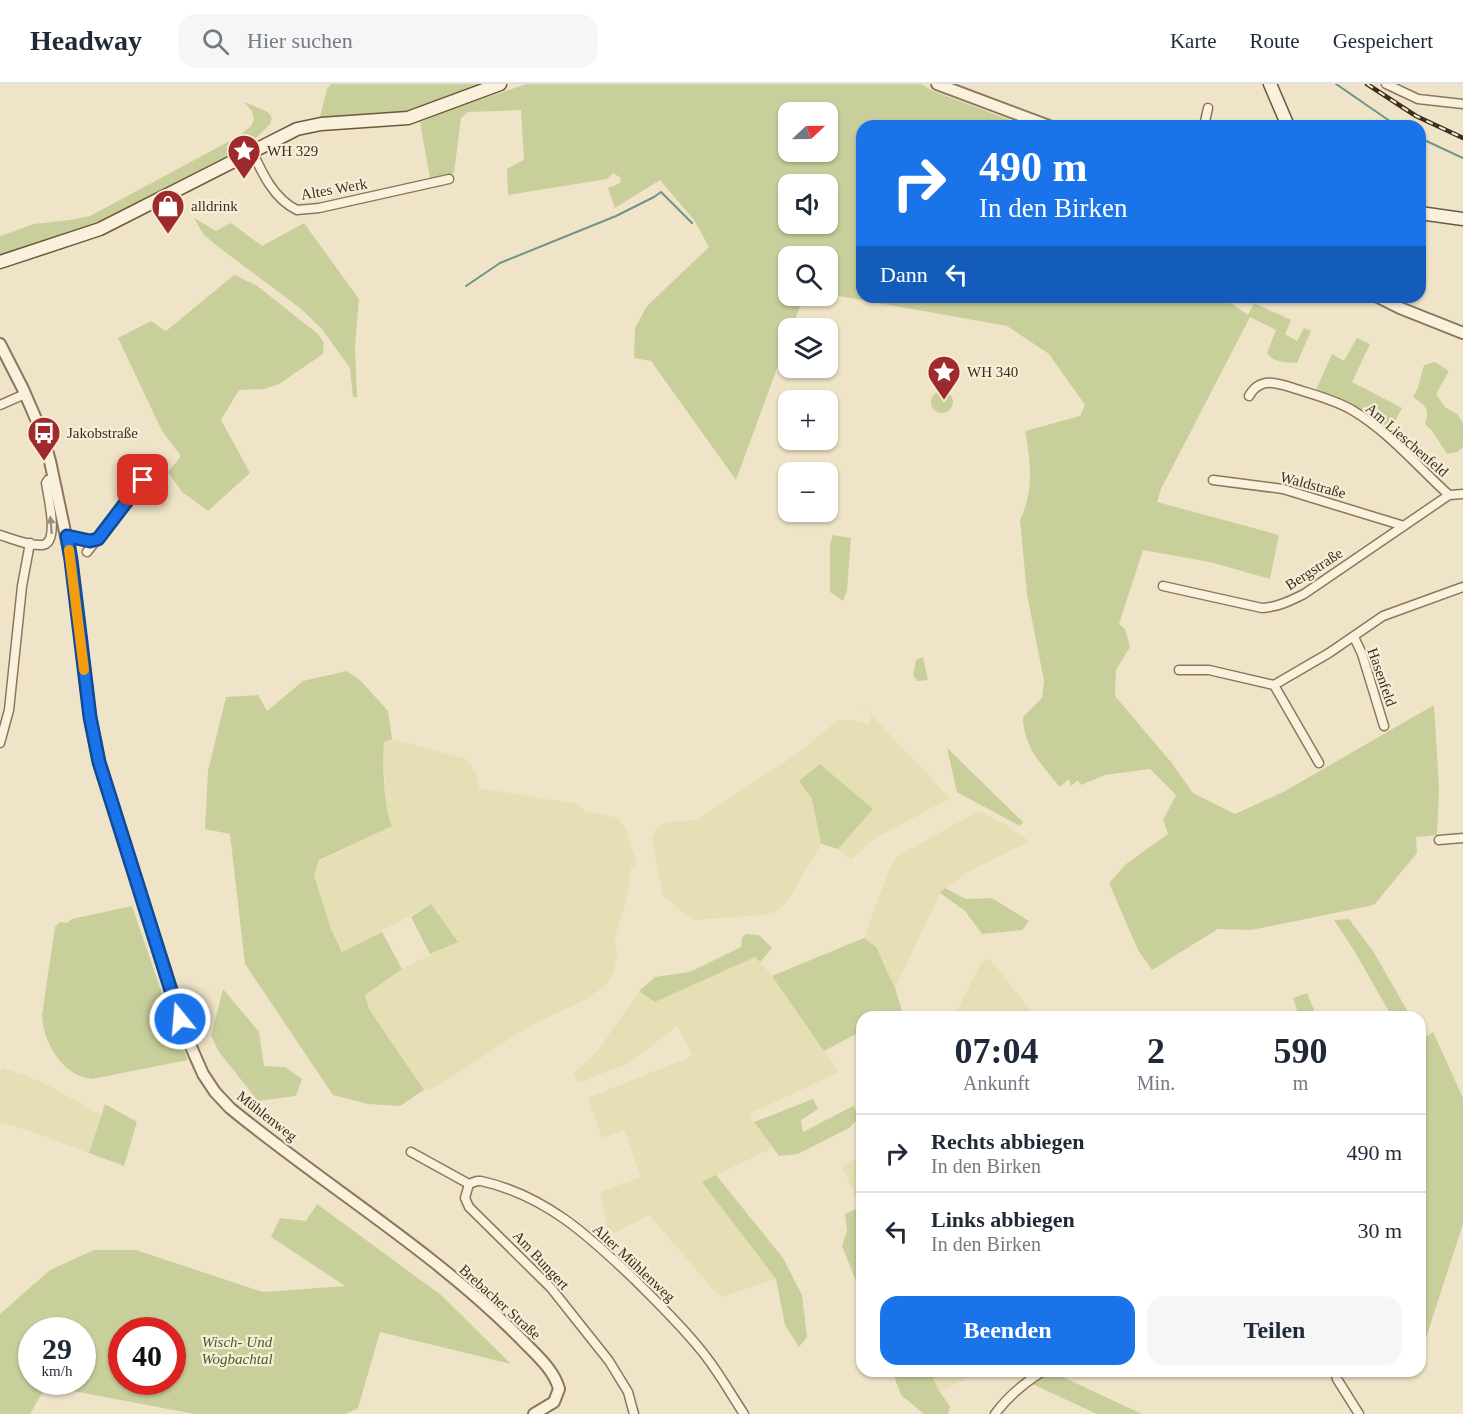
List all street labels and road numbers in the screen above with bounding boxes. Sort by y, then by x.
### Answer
street label: Altes Werk [299,175,369,203]
street label: Am Lieschenfeld [1363,400,1452,480]
street label: Waldstraße [1279,469,1348,501]
street label: Bergstraße [1283,544,1346,593]
street label: Hasenfeld [1365,646,1400,709]
street label: Mühlenweg [234,1088,301,1145]
street label: Alter Mühlenweg [590,1221,679,1305]
street label: Am Bungert [510,1227,573,1293]
street label: Brebacher Straße [456,1261,544,1343]

